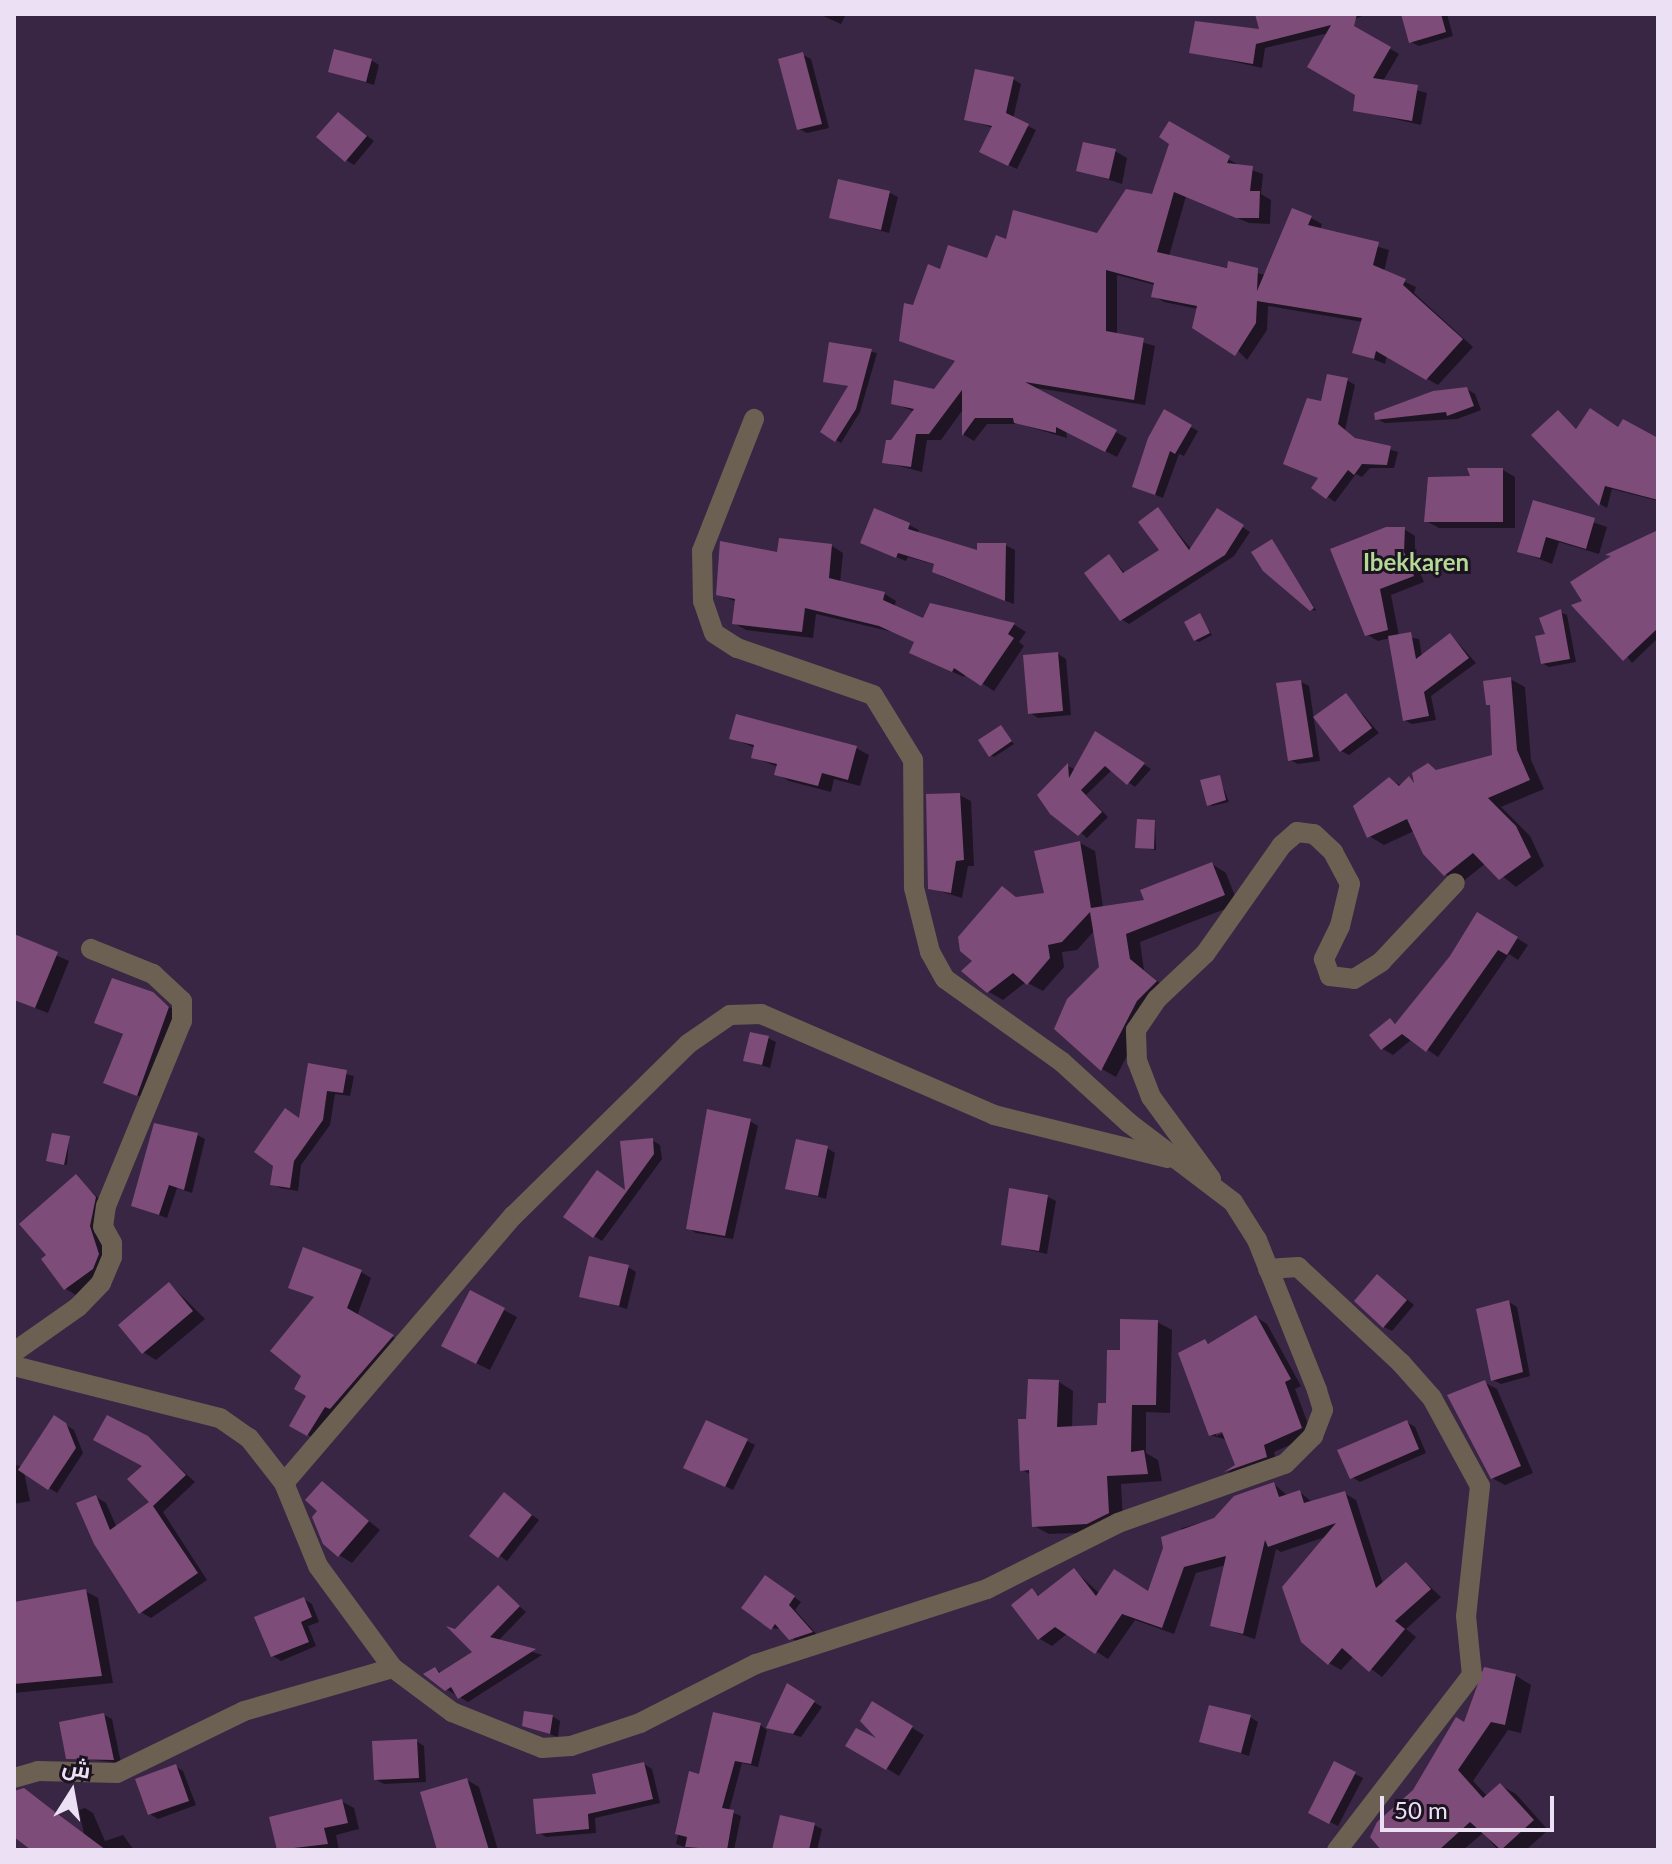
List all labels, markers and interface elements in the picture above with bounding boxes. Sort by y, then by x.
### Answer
district label: Ibekkaṛen [1363,548,1469,576]
north arrow [32,1752,112,1832]
text: ش [60,1752,93,1784]
scale bar [1384,1780,1558,1830]
text: 50 m [1394,1795,1448,1824]

